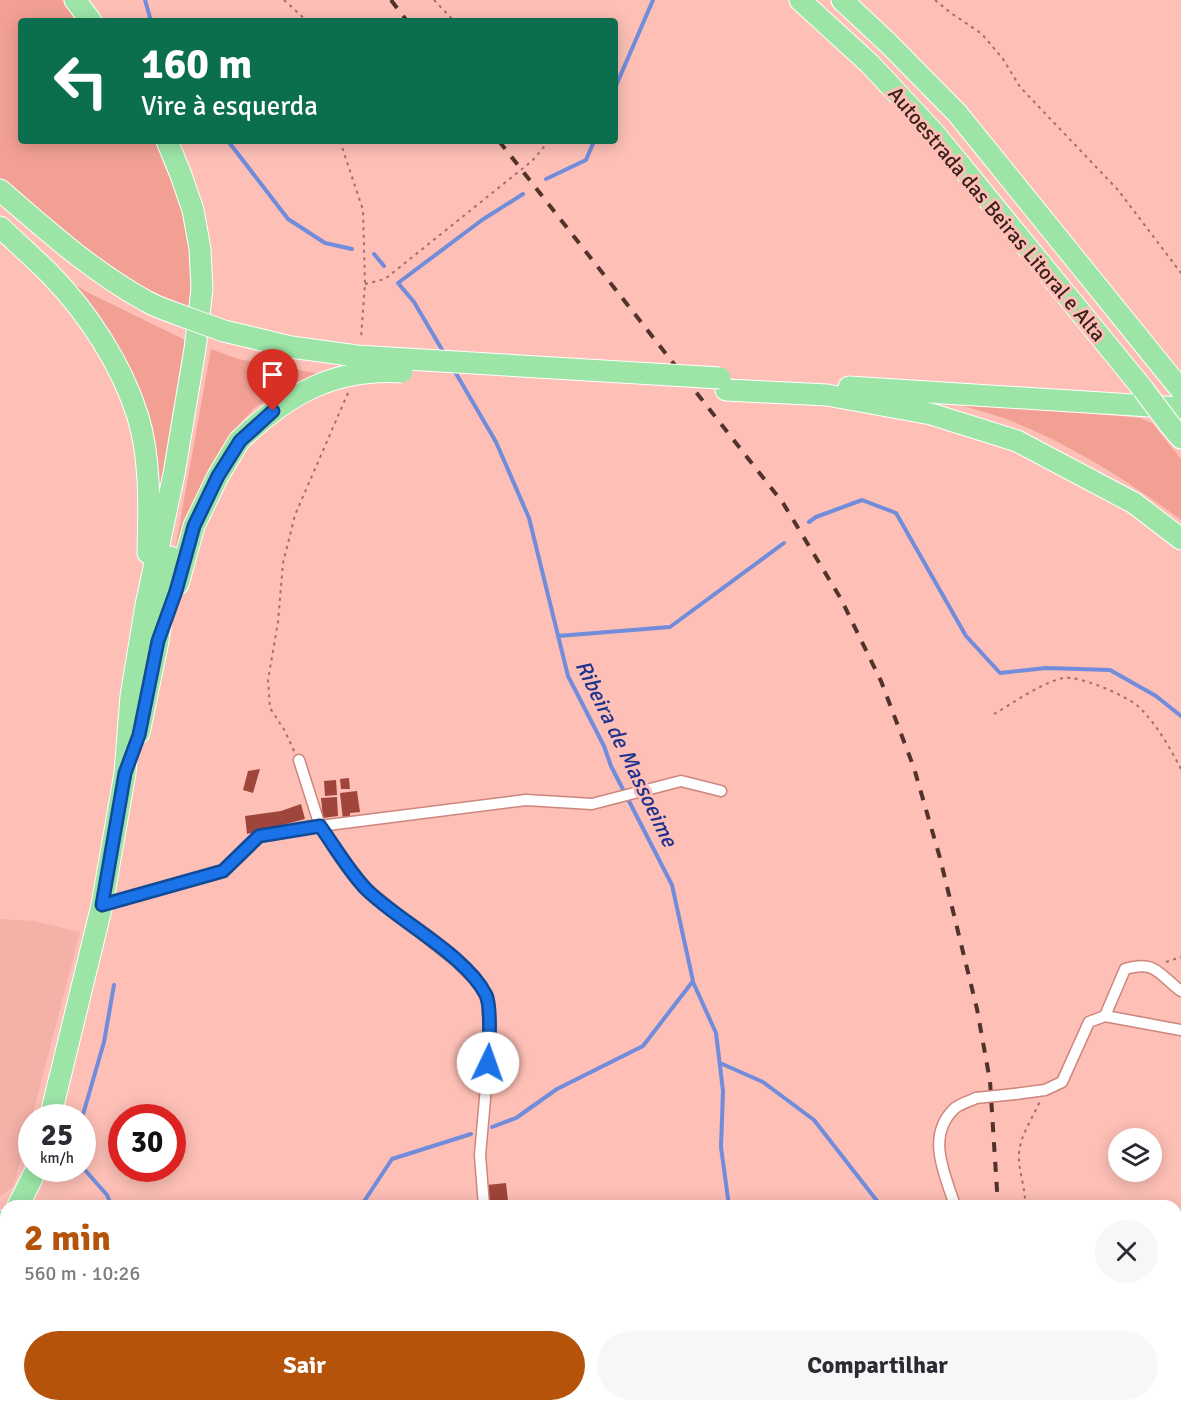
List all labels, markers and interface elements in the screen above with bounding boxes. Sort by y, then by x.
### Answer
text: 160 m [141,39,252,90]
icon: left [42,42,120,120]
street label: Autoestrada das Beiras Litoral e Alta [883,81,1111,347]
text: Vire à esquerda [141,90,318,123]
pin [247,349,298,411]
icon: arrive [256,358,289,391]
water label: Ribeira de Massoeime [570,655,684,852]
position arrow [456,1031,520,1095]
speed limit sign: 30 [108,1104,186,1182]
text: 25 [41,1117,73,1154]
map controls [1108,1128,1162,1182]
button: layers [1108,1128,1162,1182]
text: km/h [40,1149,74,1167]
text: 2 min [24,1216,111,1261]
button: close [1095,1220,1158,1283]
text: 560 m · 10:26 [24,1261,140,1286]
button: Sair [24,1331,585,1400]
button: Compartilhar [597,1331,1158,1400]

